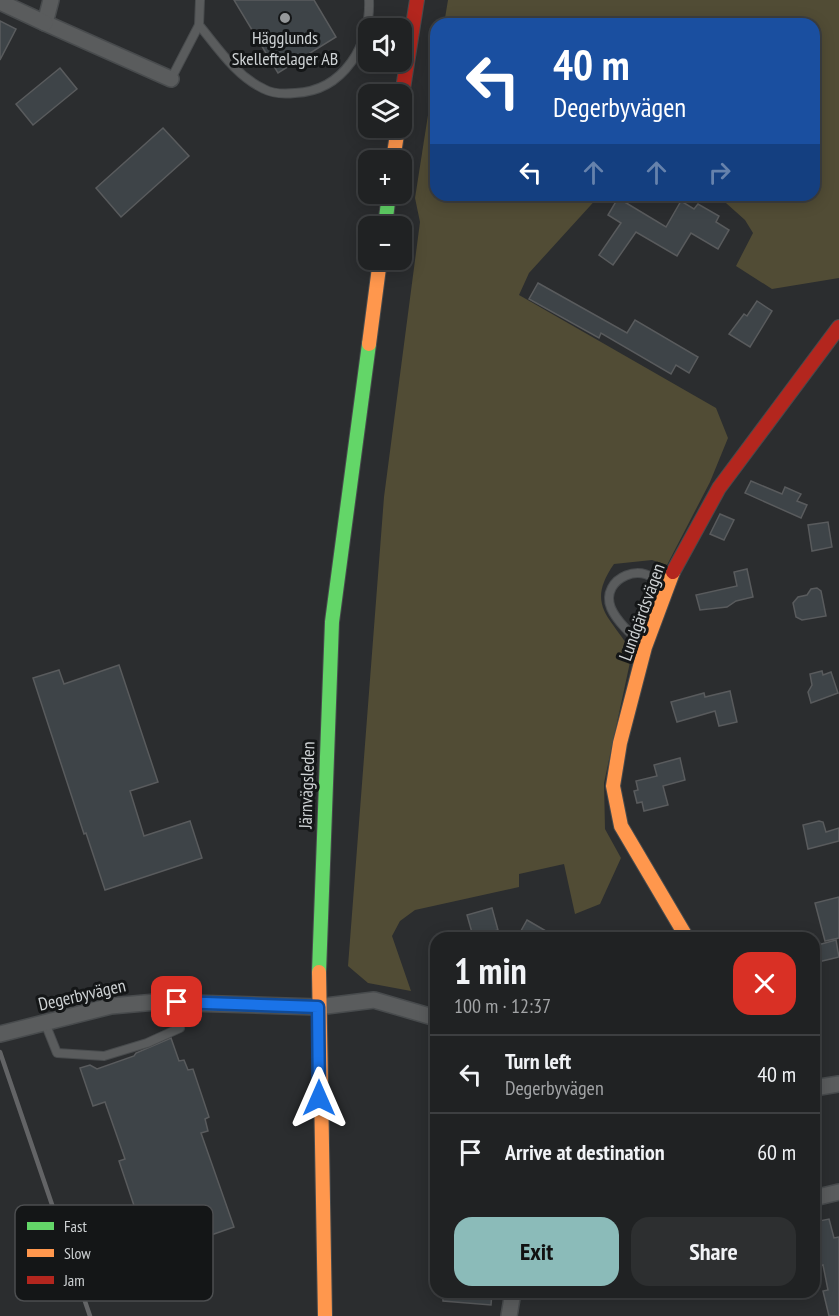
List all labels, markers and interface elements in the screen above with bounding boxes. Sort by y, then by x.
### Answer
marker: Hägglunds Skelleftelager AB [278,11,292,25]
map controls [358,18,412,270]
button: sound [358,18,412,72]
place label: Hägglunds Skelleftelager AB [232,26,338,70]
text: 40 m [553,37,630,92]
icon: left [454,42,532,120]
button: layers [358,84,412,138]
text: Degerbyvägen [553,90,686,124]
button: + [358,150,412,204]
icon: left [514,156,547,189]
icon: ahead [577,156,610,189]
icon: ahead [640,156,673,189]
icon: right [703,156,736,189]
button: − [358,216,412,270]
street label: Lundgärdsvägen [613,560,670,664]
street label: Järnvägsleden [293,741,320,830]
text: 1 min [454,947,527,994]
button: close [733,952,796,1015]
street label: Degerbyvägen [36,973,128,1016]
pin [151,976,202,1027]
icon: arrive [160,985,193,1018]
text: 100 m · 12:37 [454,993,551,1019]
text: Turn left [505,1047,571,1075]
icon: left [454,1058,487,1091]
text: 40 m [757,1060,796,1088]
position arrow [287,1066,351,1130]
text: Degerbyvägen [505,1075,604,1101]
icon: arrive [454,1136,487,1169]
text: Arrive at destination [505,1138,665,1166]
text: 60 m [757,1138,796,1166]
legend [15,1205,213,1301]
text: Fast [64,1216,87,1236]
button: Exit [454,1217,619,1286]
button: Share [631,1217,796,1286]
text: Slow [64,1243,91,1263]
text: Jam [63,1270,85,1290]

